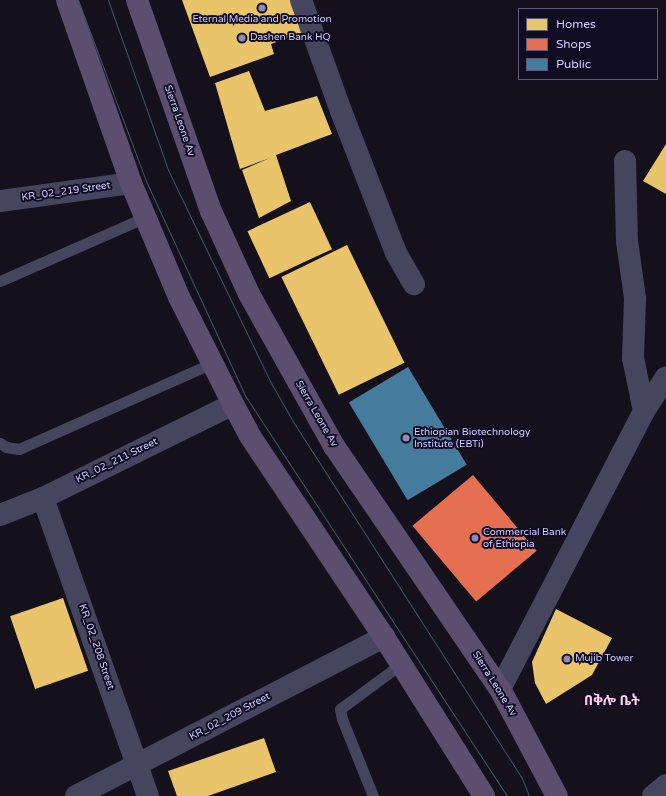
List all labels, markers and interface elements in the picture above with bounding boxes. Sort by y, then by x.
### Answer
marker: Eternal Media and Promotion [257,3,267,13]
legend [518,8,658,80]
place label: Eternal Media and Promotion [192,14,332,26]
text: Homes [556,17,596,31]
place label: Dashen Bank HQ [250,32,331,44]
marker: Dashen Bank HQ [237,33,247,43]
text: Shops [556,37,591,51]
text: Public [556,57,591,71]
street label: Sierra Leone Av [161,84,197,158]
street label: KR_02_219 Street [21,180,111,204]
street label: Sierra Leone Av [292,379,340,449]
place label: Ethiopian Biotechnology Institute (EBTi) [414,426,530,450]
marker: Ethiopian Biotechnology Institute (EBTi) [401,433,411,443]
street label: KR_02_211 Street [74,436,160,486]
place label: Commercial Bank of Ethiopia [483,526,566,550]
marker: Commercial Bank of Ethiopia [470,533,480,543]
street label: KR_02_208 Street [76,603,116,691]
street label: Sierra Leone Av [469,649,519,719]
place label: Mujib Tower [575,653,633,665]
marker: Mujib Tower [562,654,572,664]
street label: KR_02_209 Street [188,691,272,743]
district label: በቅሎ ቤት [584,693,640,709]

